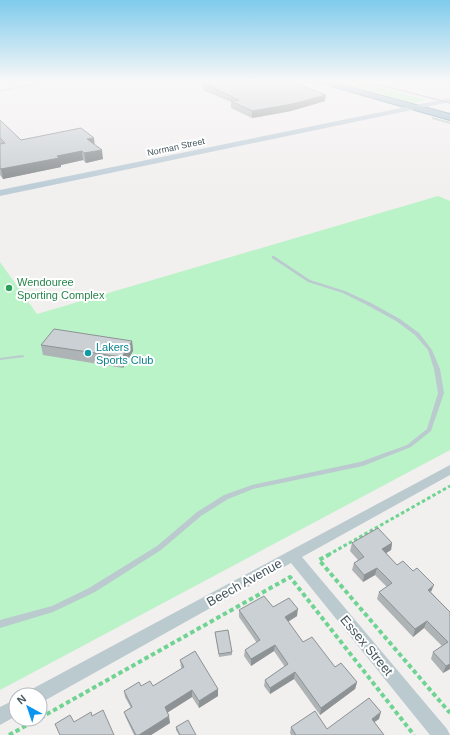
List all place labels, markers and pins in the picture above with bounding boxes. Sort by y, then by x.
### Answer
place label: Wendouree Sporting Complex [17,276,105,301]
marker: Wendouree Sporting Complex [4,283,14,293]
place label: Lakers Sports Club [96,341,153,366]
marker: Lakers Sports Club [83,348,93,358]

